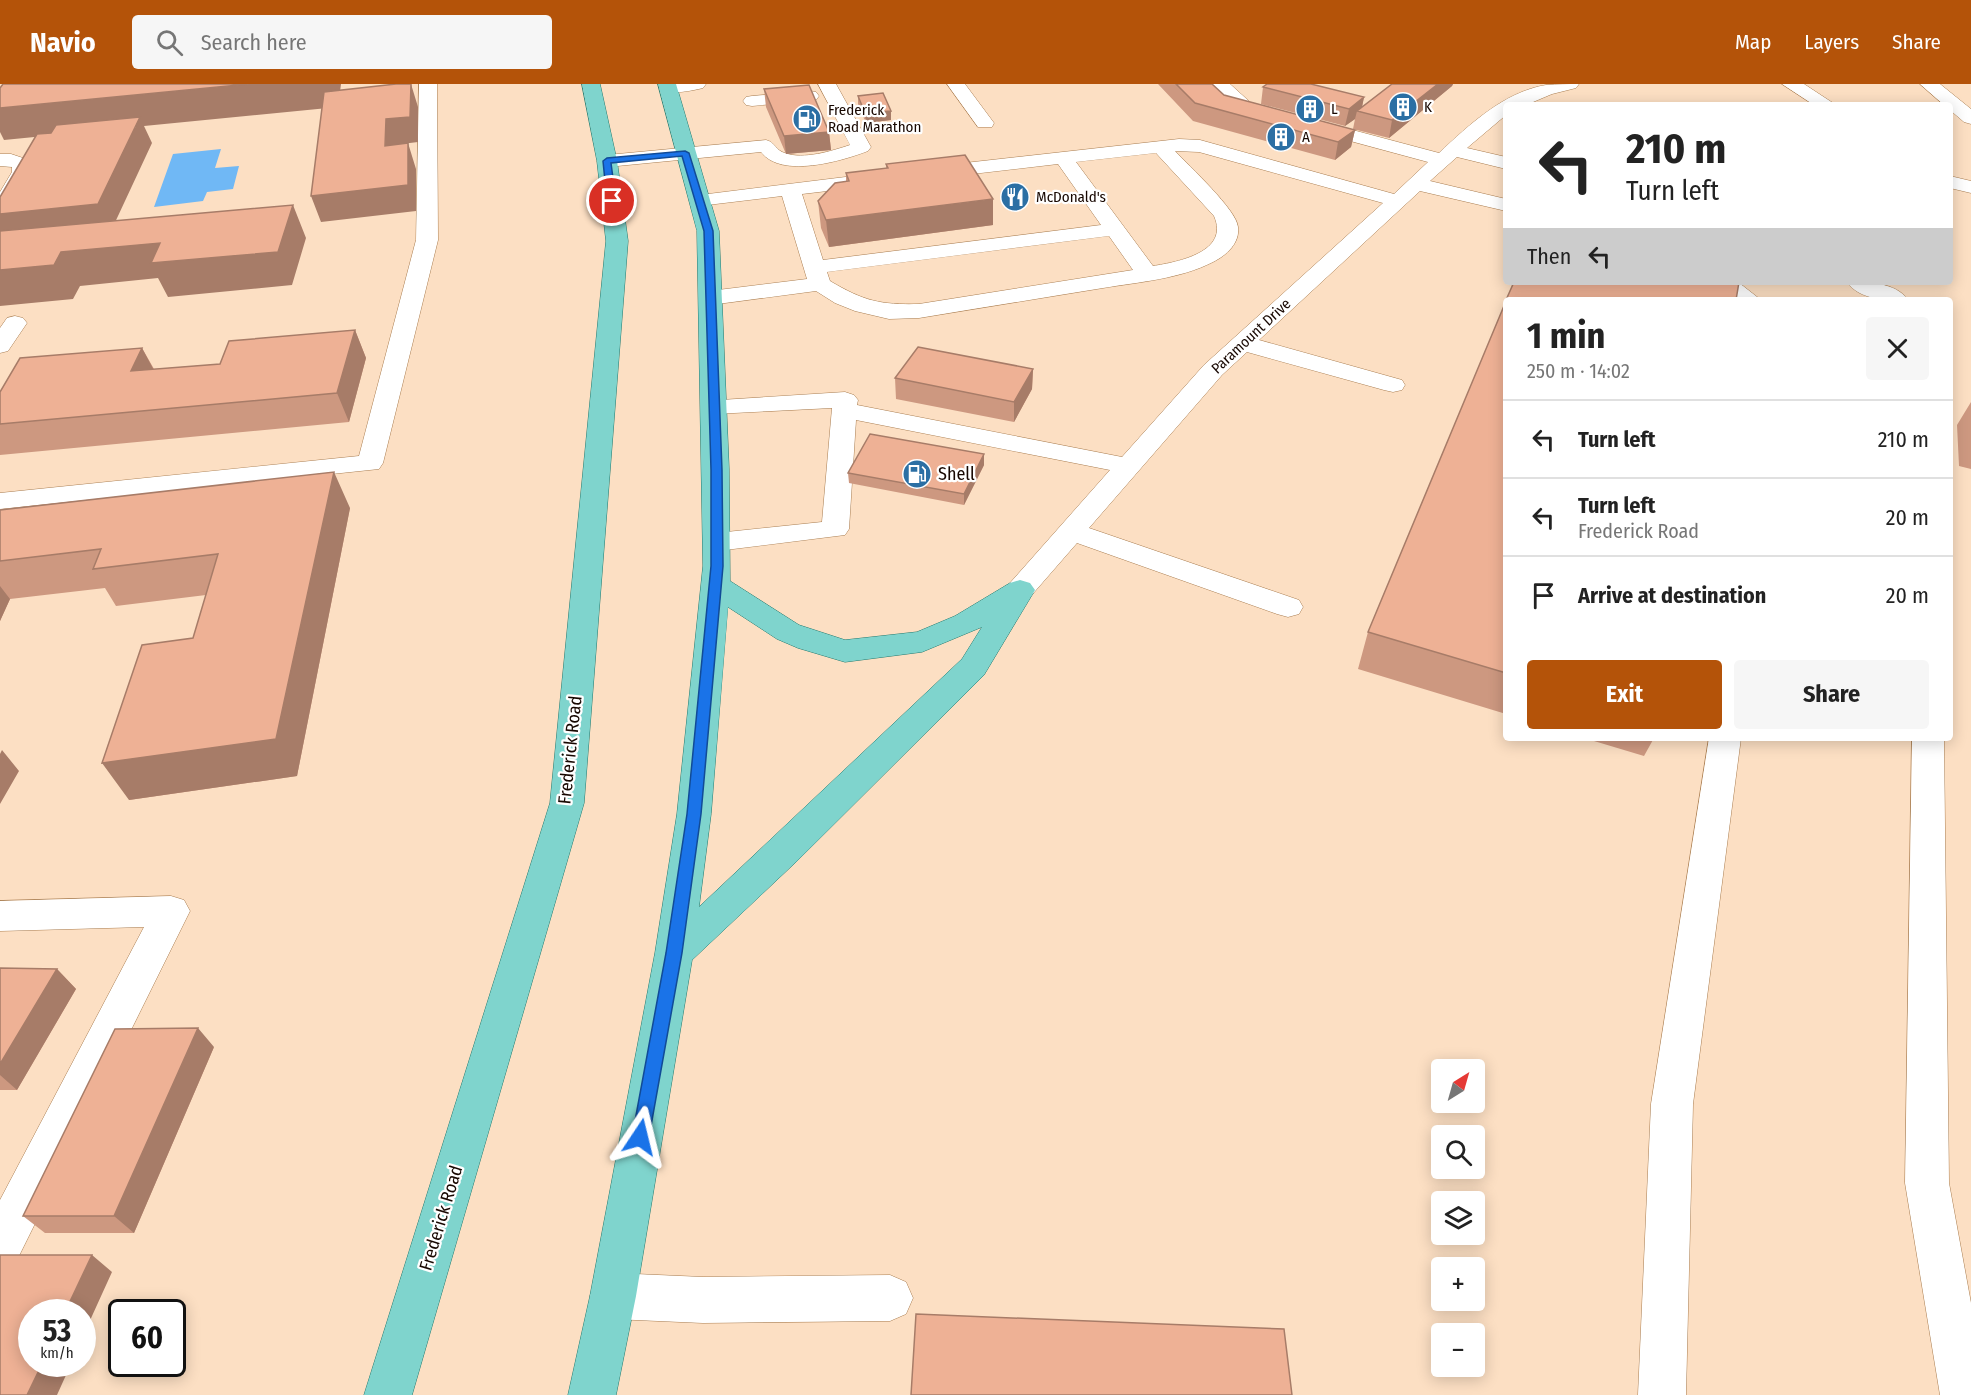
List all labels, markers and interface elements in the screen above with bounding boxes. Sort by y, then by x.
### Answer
search box [132,15,552,69]
text: Navio [30,26,96,59]
icon: search [153,26,186,59]
text: Search here [201,29,307,56]
text: Map [1735,29,1771,55]
text: Layers [1804,29,1859,55]
text: Share [1892,29,1941,55]
building icon: K [1387,91,1419,123]
building icon: L [1294,93,1326,125]
place label: K [1424,98,1432,116]
place label: L [1331,100,1338,118]
place label: Frederick Road Marathon [828,101,921,136]
fuel station icon: Frederick Road Marathon [791,103,823,135]
building icon: A [1265,121,1297,153]
text: 210 m [1626,124,1726,174]
icon: left [1527,126,1605,204]
place label: A [1302,128,1310,146]
pin [586,175,637,226]
text: Turn left [1626,175,1719,207]
restaurant icon: McDonald's [999,181,1031,213]
icon: arrive [595,184,628,217]
place label: McDonald's [1036,188,1106,206]
icon: left [1583,240,1616,273]
text: Then [1527,243,1571,270]
street label: Paramount Drive [1208,295,1294,377]
text: 1 min [1527,314,1605,358]
button: close [1866,317,1929,380]
text: 250 m · 14:02 [1527,359,1630,383]
icon: left [1527,423,1560,456]
text: Turn left [1578,426,1656,453]
text: 210 m [1878,426,1929,453]
fuel station icon: Shell [901,458,933,490]
place label: Shell [938,463,975,485]
text: Turn left [1578,492,1656,519]
icon: left [1527,501,1560,534]
text: 20 m [1886,504,1929,531]
text: Frederick Road [1578,519,1699,543]
icon: arrive [1527,579,1560,612]
text: Arrive at destination [1578,582,1766,609]
text: 20 m [1886,582,1929,609]
button: Exit [1527,660,1722,729]
button: Share [1734,660,1929,729]
street label: Frederick Road [553,695,587,805]
north arrow [1431,1059,1485,1113]
map controls [1431,1059,1485,1377]
position arrow [608,1105,672,1169]
button: search [1431,1125,1485,1179]
street label: Frederick Road [415,1163,467,1273]
button: layers [1431,1191,1485,1245]
button: + [1431,1257,1485,1311]
speed limit sign: 60 [108,1299,186,1377]
text: 53 [43,1313,71,1349]
button: − [1431,1323,1485,1377]
text: km/h [40,1344,74,1362]

